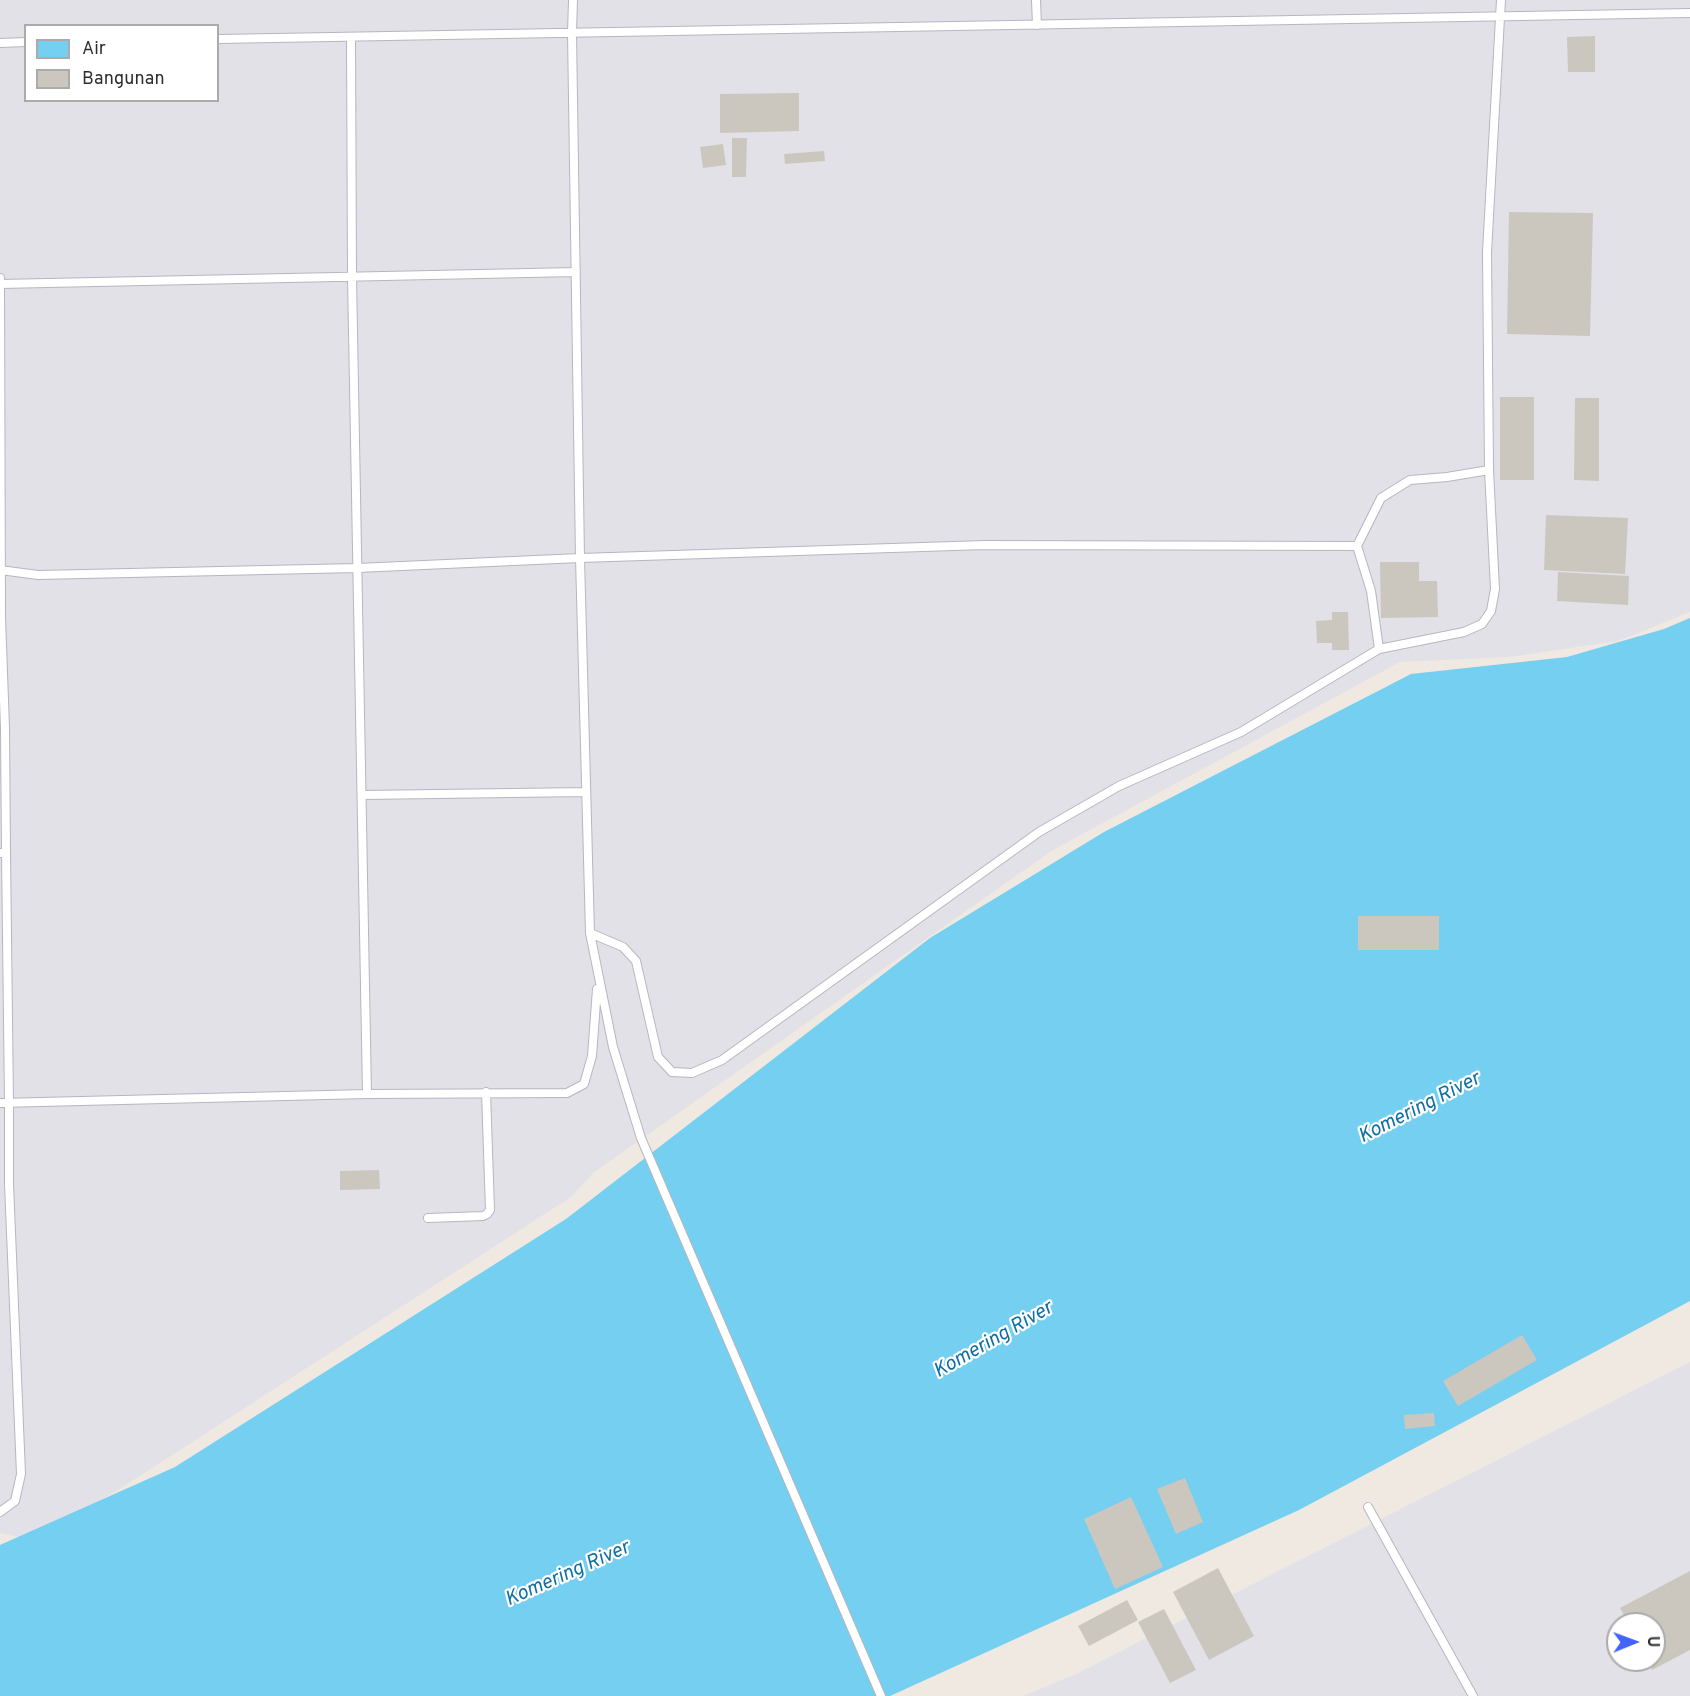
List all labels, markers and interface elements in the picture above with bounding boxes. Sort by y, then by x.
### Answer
legend [24,24,219,102]
text: Air [82,38,106,61]
text: Bangunan [82,68,165,91]
water label: Komering River [1355,1068,1485,1150]
water label: Komering River [930,1297,1058,1385]
water label: Komering River [502,1537,634,1613]
north arrow [1606,1612,1666,1672]
text: U [1642,1636,1662,1648]

